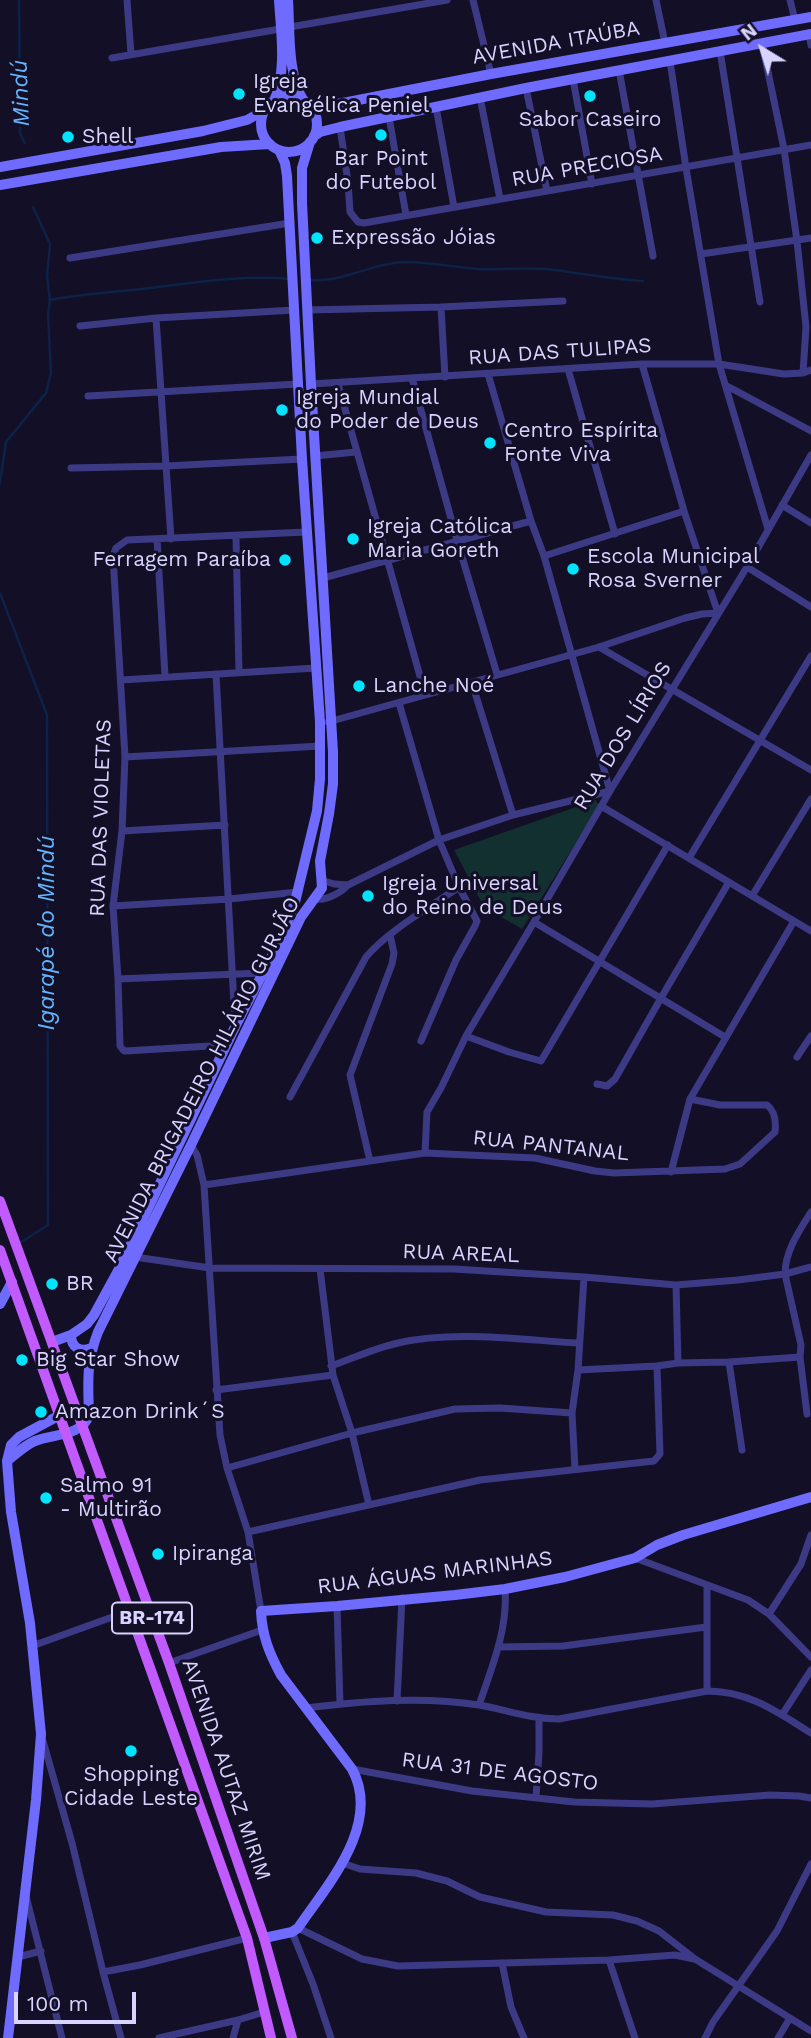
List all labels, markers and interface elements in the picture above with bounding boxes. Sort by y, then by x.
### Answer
north arrow [727,14,797,84]
street label: AVENIDA ITAÚBA [470,16,642,70]
text: N [736,19,761,45]
water label: Mindú [6,59,36,127]
place label: Igreja Evangélica Peniel [253,69,429,119]
marker: Igreja Evangélica Peniel [231,86,247,102]
marker: Sabor Caseiro [582,88,598,104]
place label: Sabor Caseiro [519,107,661,133]
place label: Shell [82,124,133,150]
marker: Bar Point do Futebol [373,127,389,143]
marker: Shell [60,129,76,145]
street label: RUA PRECIOSA [510,141,664,193]
place label: Bar Point do Futebol [326,146,436,196]
place label: Expressão Jóias [331,225,496,251]
marker: Expressão Jóias [309,230,325,246]
street label: RUA DAS TULIPAS [468,333,652,371]
place label: Igreja Mundial do Poder de Deus [296,385,479,435]
marker: Igreja Mundial do Poder de Deus [274,402,290,418]
place label: Centro Espírita Fonte Viva [504,418,658,468]
marker: Centro Espírita Fonte Viva [482,435,498,451]
place label: Igreja Católica Maria Goreth [367,514,512,564]
marker: Igreja Católica Maria Goreth [345,531,361,547]
place label: Escola Municipal Rosa Sverner [587,544,759,594]
place label: Ferragem Paraíba [93,547,271,573]
marker: Ferragem Paraíba [277,552,293,568]
marker: Escola Municipal Rosa Sverner [565,561,581,577]
street label: RUA DOS LÍRIOS [569,657,677,815]
place label: Lanche Noé [373,673,494,699]
marker: Lanche Noé [351,678,367,694]
street label: RUA DAS VIOLETAS [85,719,117,917]
water label: Igarapé do Mindú [33,835,61,1031]
place label: Igreja Universal do Reino de Deus [382,871,563,921]
marker: Igreja Universal do Reino de Deus [360,888,376,904]
street label: AVENIDA BRIGADEIRO HILÁRIO GURJÃO [98,893,306,1267]
street label: RUA PANTANAL [472,1125,630,1167]
street label: RUA AREAL [402,1239,520,1269]
place label: BR [66,1271,94,1297]
marker: BR [44,1276,60,1292]
place label: Big Star Show [36,1347,180,1373]
marker: Big Star Show [14,1352,30,1368]
place label: Amazon Drink´S [55,1399,225,1425]
marker: Amazon Drink´S [33,1404,49,1420]
place label: Salmo 91 - Multirão [60,1473,162,1523]
marker: Salmo 91 - Multirão [38,1490,54,1506]
place label: Ipiranga [172,1541,253,1567]
marker: Ipiranga [150,1546,166,1562]
street label: RUA ÁGUAS MARINHAS [316,1546,554,1600]
road number: BR-174 [112,1602,192,1634]
street label: AVENIDA AUTAZ MIRIM [176,1656,276,1884]
marker: Shopping Cidade Leste [123,1743,139,1759]
street label: RUA 31 DE AGOSTO [400,1747,600,1797]
place label: Shopping Cidade Leste [64,1762,198,1812]
scale bar [18,1979,140,2023]
text: 100 m [27,1991,89,2016]

